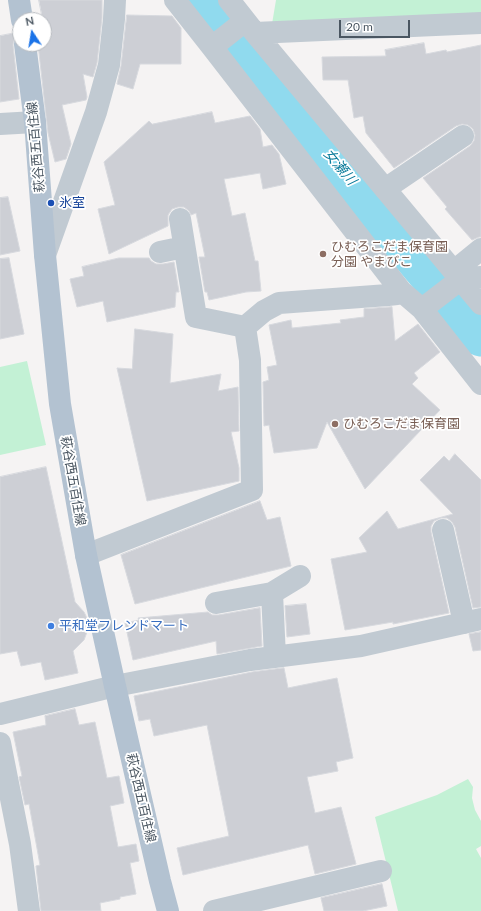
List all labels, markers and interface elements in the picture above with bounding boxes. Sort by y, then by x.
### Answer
north arrow [12,12,52,52]
scale bar [341,12,412,38]
text: N [24,14,35,28]
text: 20 m [346,19,373,34]
street label: 萩谷西五百住線 [24,101,48,193]
water label: 女瀬川 [320,146,360,188]
place label: 氷室 [59,195,85,211]
marker: 氷室 [46,198,56,208]
place label: ひむろこだま保育園 分園 やまびこ [331,239,448,270]
marker: ひむろこだま保育園 分園 やまびこ [318,249,328,259]
place label: ひむろこだま保育園 [343,416,460,432]
marker: ひむろこだま保育園 [330,419,340,429]
street label: 萩谷西五百住線 [57,435,89,527]
place label: 平和堂フレンドマート [59,618,189,634]
marker: 平和堂フレンドマート [46,621,56,631]
street label: 萩谷西五百住線 [123,752,159,844]

